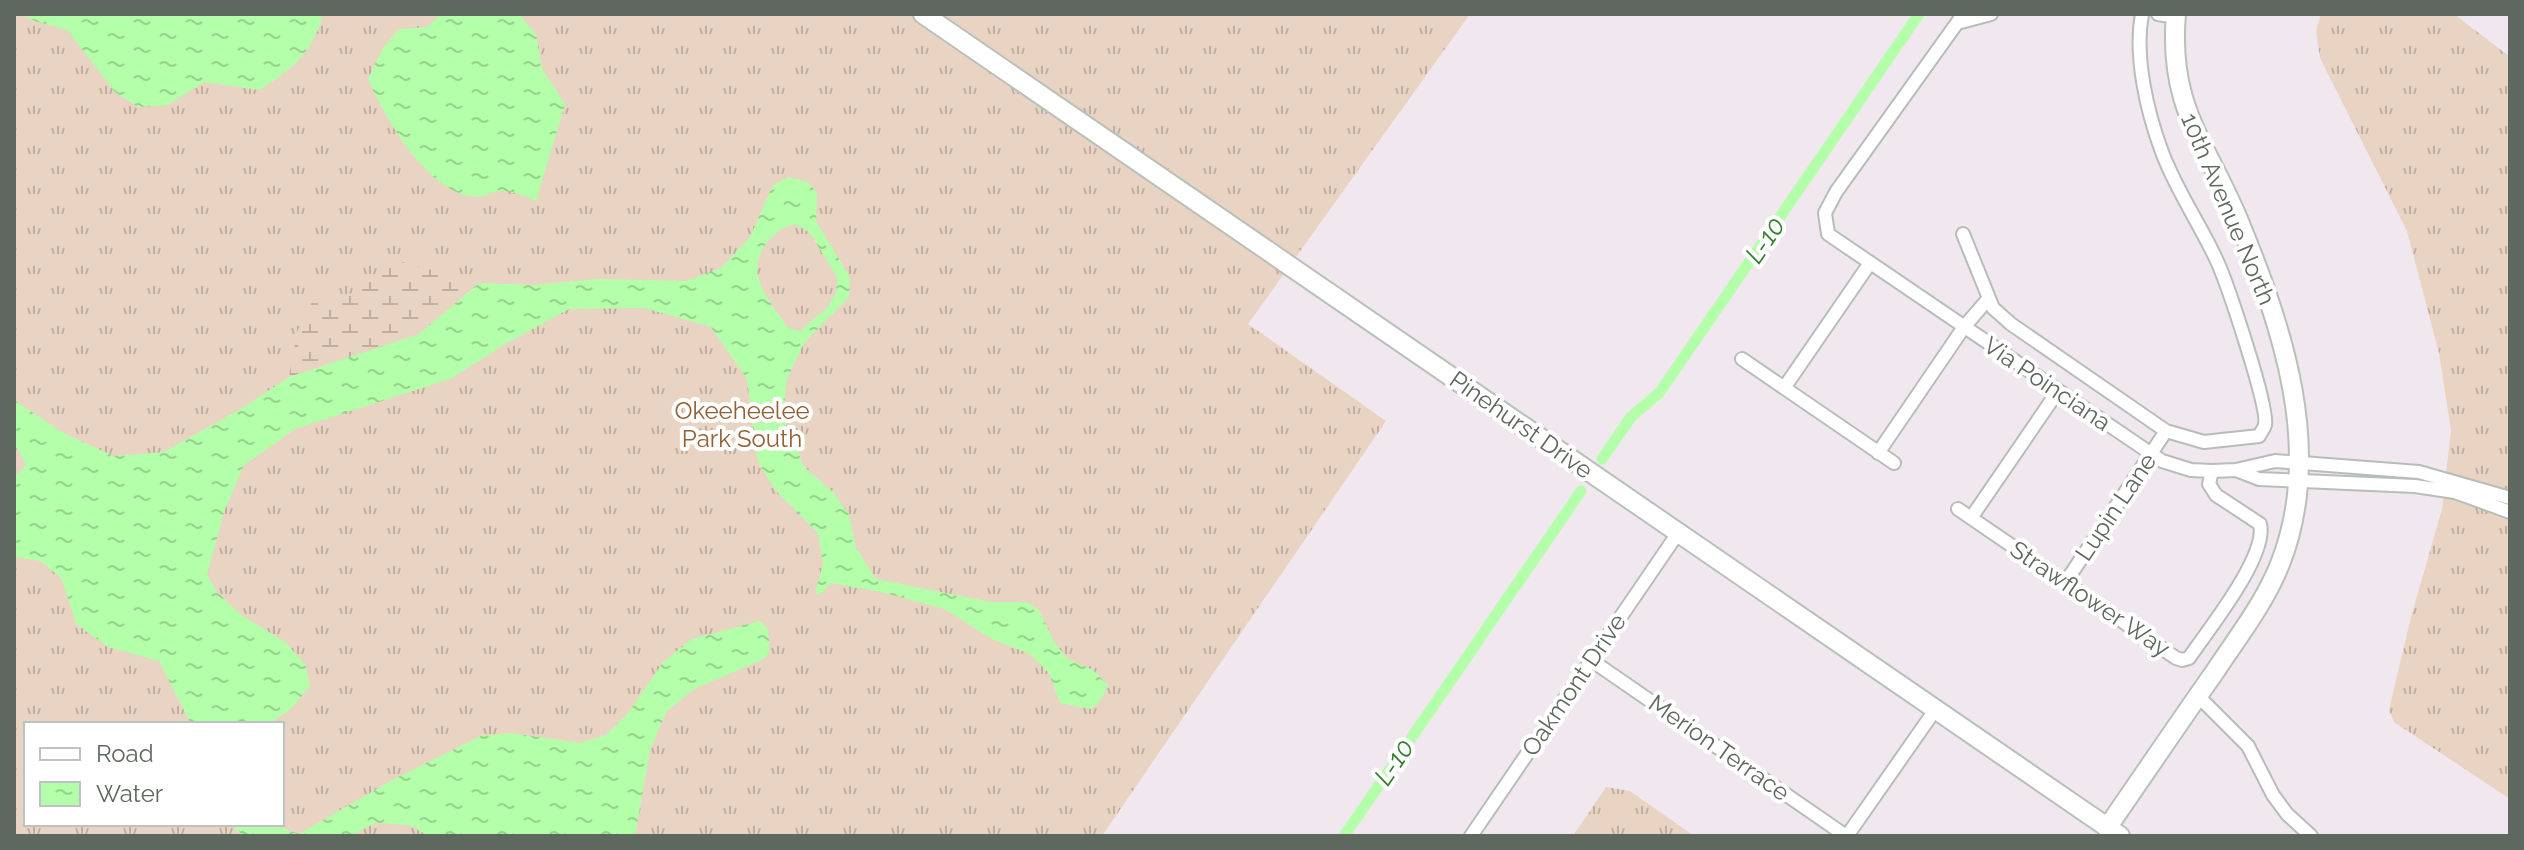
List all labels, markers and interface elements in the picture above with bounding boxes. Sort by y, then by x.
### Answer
street label: 10th Avenue North [2175,108,2282,309]
water label: L-10 [1739,211,1791,269]
street label: Via Poinciana [1978,330,2117,437]
street label: Pinehurst Drive [1444,365,1598,485]
park label: Okeeheelee Park South [674,396,810,453]
street label: Lupin Lane [2069,447,2162,566]
street label: Strawflower Way [2005,534,2176,663]
street label: Oakmont Drive [1515,608,1632,761]
street label: Merion Terrace [1643,688,1795,807]
legend [24,722,284,826]
water label: L-10 [1368,733,1420,791]
text: Road [96,739,154,768]
text: Water [96,779,164,808]

